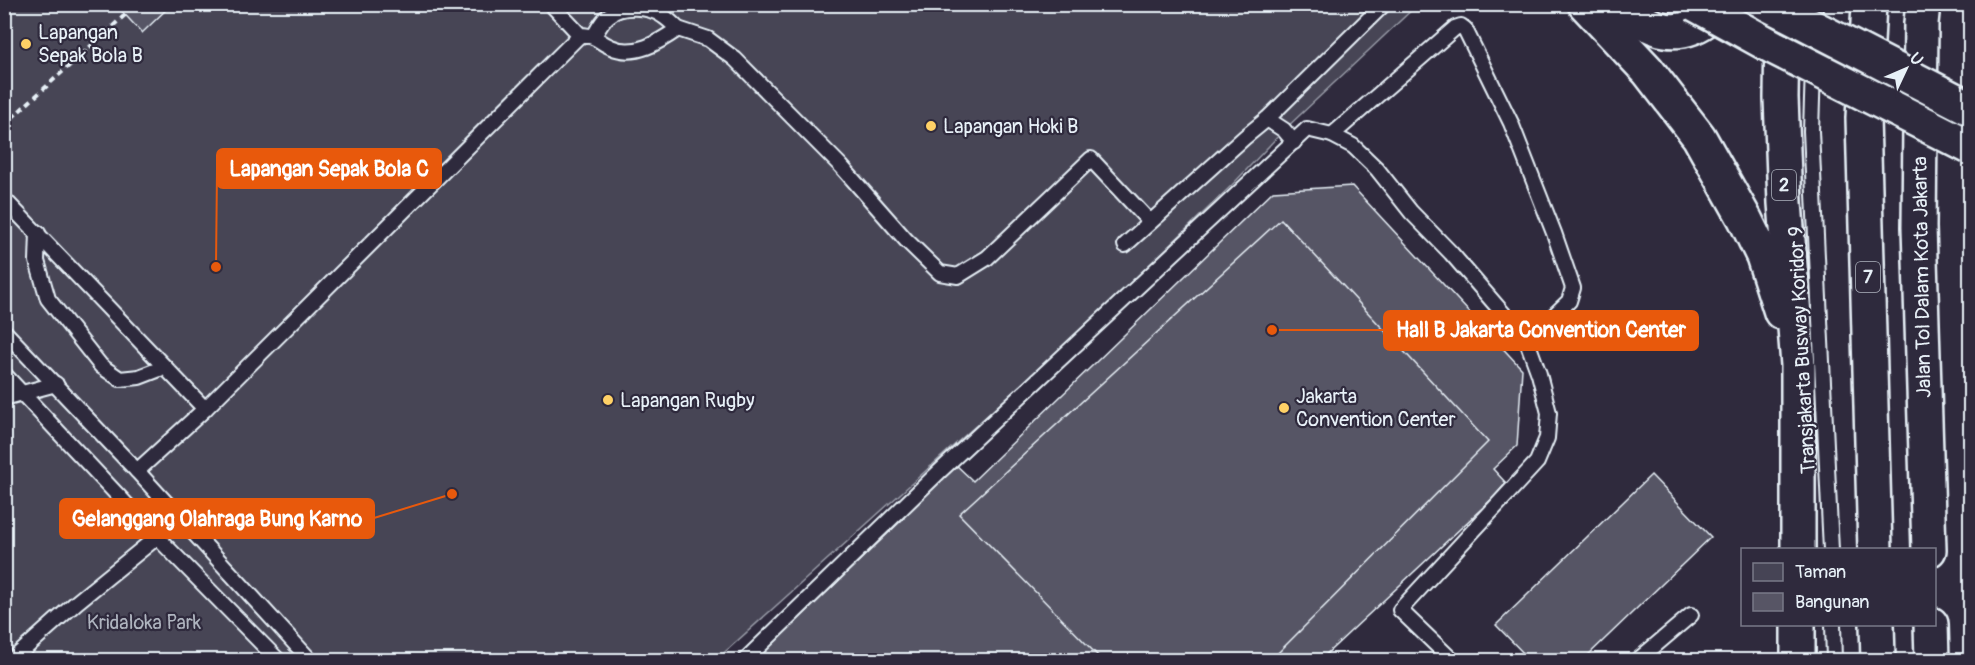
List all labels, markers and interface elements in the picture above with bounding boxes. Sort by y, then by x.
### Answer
place label: Lapangan Sepak Bola B [38,20,143,68]
marker: Lapangan Sepak Bola B [19,37,33,51]
north arrow [1876,39,1936,99]
text: U [1905,49,1927,70]
place label: Lapangan Hoki B [943,114,1078,139]
marker: Lapangan Hoki B [924,119,938,133]
callout: Lapangan Sepak Bola C [217,149,441,188]
text: Lapangan Sepak Bola C [229,156,429,183]
street label: Jalan Tol Dalam Kota Jakarta [1907,156,1937,398]
road number: 2 [1772,170,1796,200]
street label: Transjakarta Busway Koridor 9 [1783,226,1821,474]
road number: 7 [1856,262,1880,292]
callout: Hall B Jakarta Convention Center [1384,311,1698,350]
text: Hall B Jakarta Convention Center [1396,317,1687,344]
place label: Jakarta Convention Center [1296,384,1456,432]
place label: Lapangan Rugby [620,388,755,413]
marker: Lapangan Rugby [601,393,615,407]
marker: Jakarta Convention Center [1277,401,1291,415]
callout: Gelanggang Olahraga Bung Karno [60,499,374,538]
text: Gelanggang Olahraga Bung Karno [72,506,363,533]
legend [1741,548,1936,626]
text: Taman [1795,561,1846,584]
text: Bangunan [1795,591,1870,614]
park label: Kridaloka Park [87,610,202,635]

